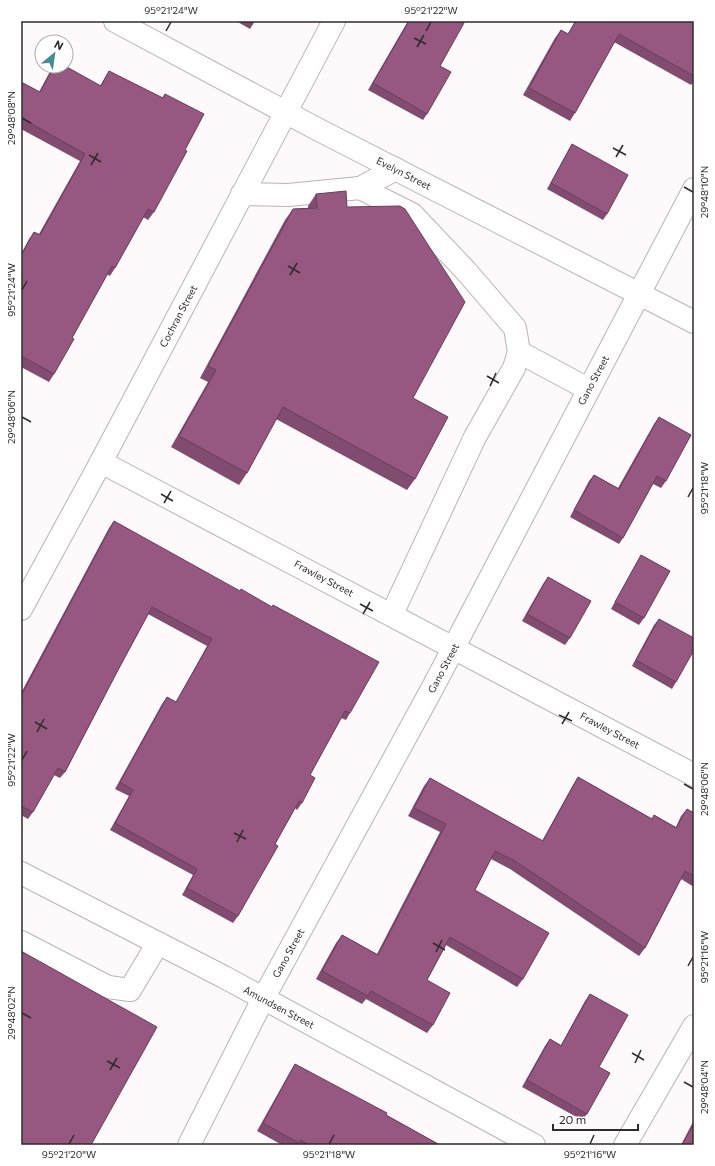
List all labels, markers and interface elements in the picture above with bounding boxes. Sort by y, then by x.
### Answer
text: 95°21'24"W [144,4,198,16]
text: 95°21'22"W [404,4,458,16]
north arrow [34,34,74,74]
text: N [52,37,66,53]
text: 29°48'08"N [5,91,17,145]
street label: Evelyn Street [375,154,433,192]
text: 29°48'10"N [698,166,710,218]
text: 95°21'24"W [5,263,17,317]
street label: Cochran Street [157,283,199,349]
street label: Gano Street [575,353,611,407]
text: 29°48'06"N [5,390,17,444]
text: 95°21'18"W [698,462,710,514]
street label: Frawley Street [292,557,356,599]
street label: Gano Street [425,641,461,695]
street label: Frawley Street [578,709,642,751]
text: 95°21'22"W [5,733,17,787]
text: 29°48'06"N [698,762,710,816]
street label: Gano Street [270,926,306,980]
text: 95°21'16"W [698,931,710,983]
street label: Amundsen Street [242,983,316,1031]
text: 29°48'02"N [5,986,17,1040]
text: 29°48'04"N [698,1060,710,1114]
scale bar [553,1106,638,1132]
text: 20 m [559,1112,586,1126]
text: 95°21'20"W [42,1148,96,1160]
text: 95°21'18"W [303,1148,355,1160]
text: 95°21'16"W [564,1148,616,1160]

